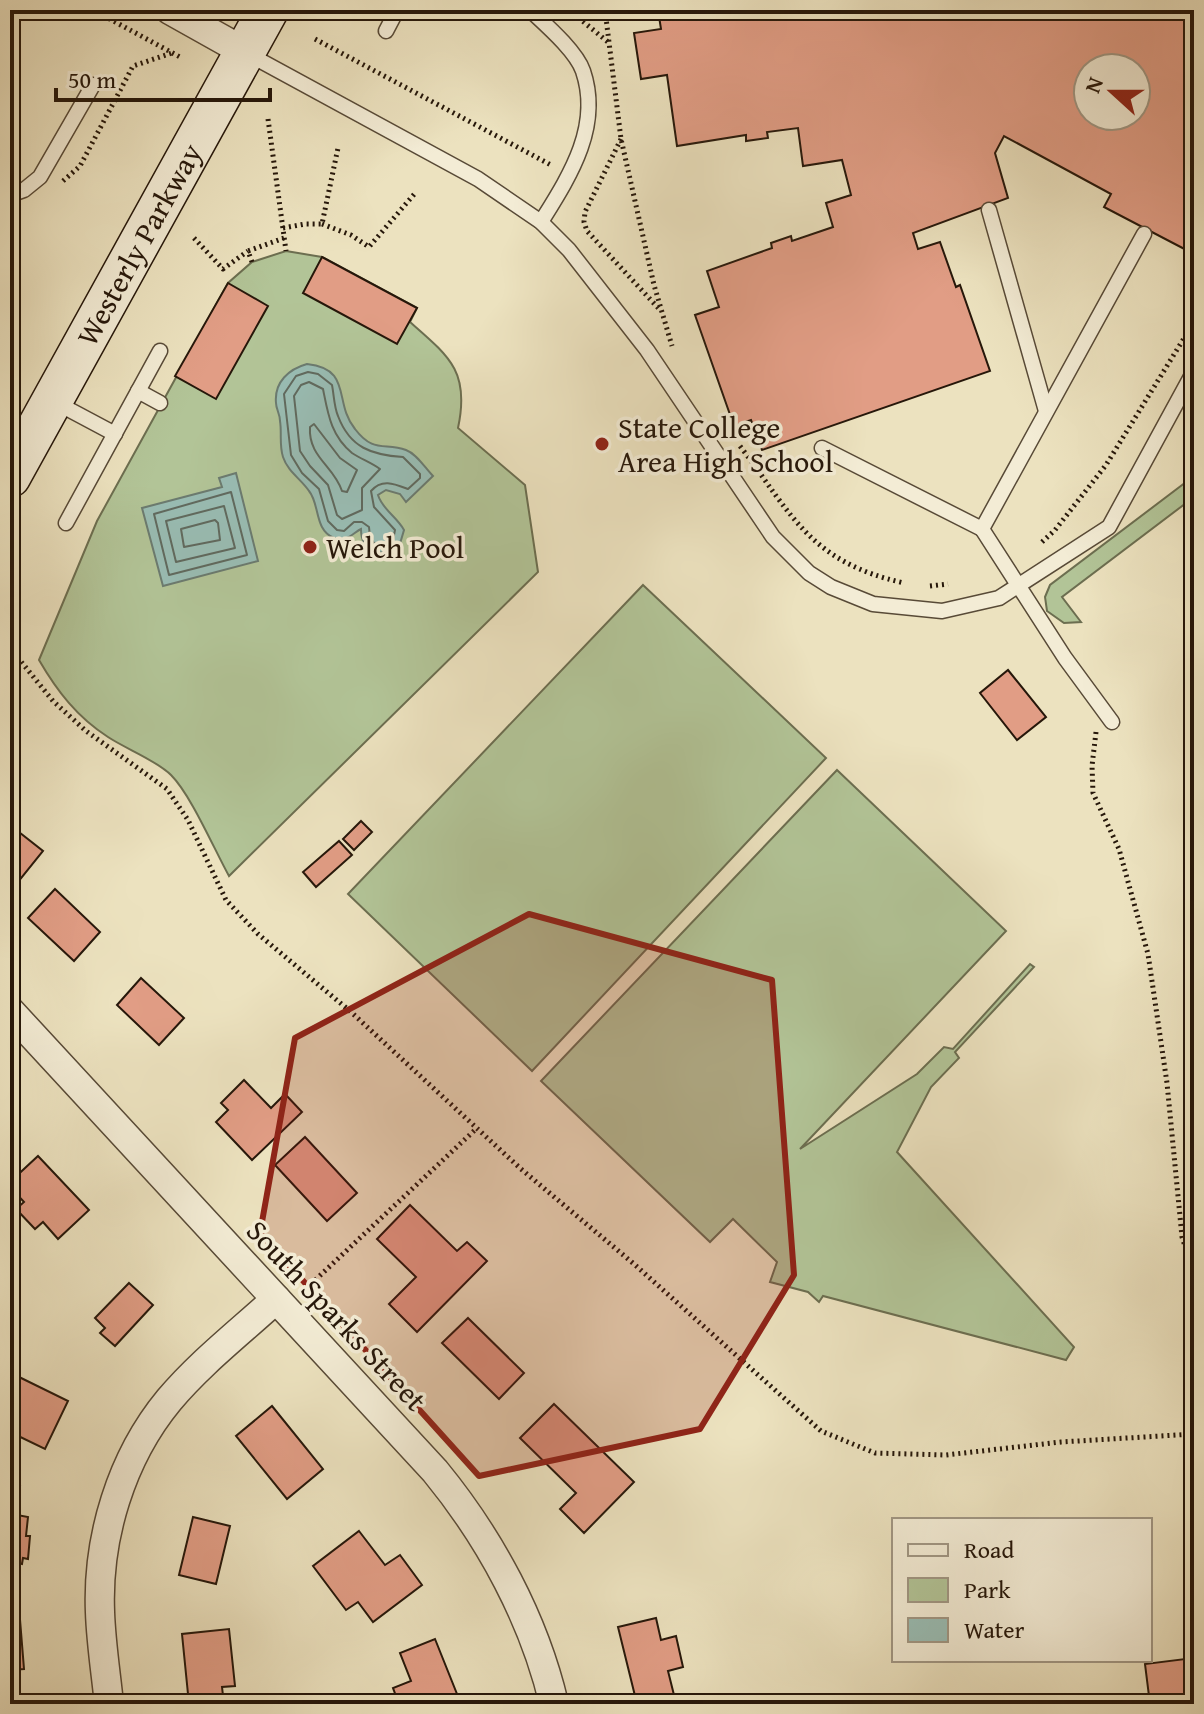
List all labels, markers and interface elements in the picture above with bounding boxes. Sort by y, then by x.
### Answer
scale bar [56,52,270,102]
north arrow [1072,52,1152,132]
text: 50 m [68,62,116,97]
text: N [1076,72,1111,97]
street label: Westerly Parkway [65,135,212,353]
place label: State College Area High School [618,405,833,483]
marker: State College Area High School [593,435,611,453]
place label: Welch Pool [326,525,464,569]
marker: Welch Pool [301,538,319,556]
street label: South Sparks Street [237,1210,438,1421]
legend [892,1518,1152,1662]
text: Road [964,1532,1014,1567]
text: Park [964,1572,1011,1607]
text: Water [964,1612,1025,1647]

